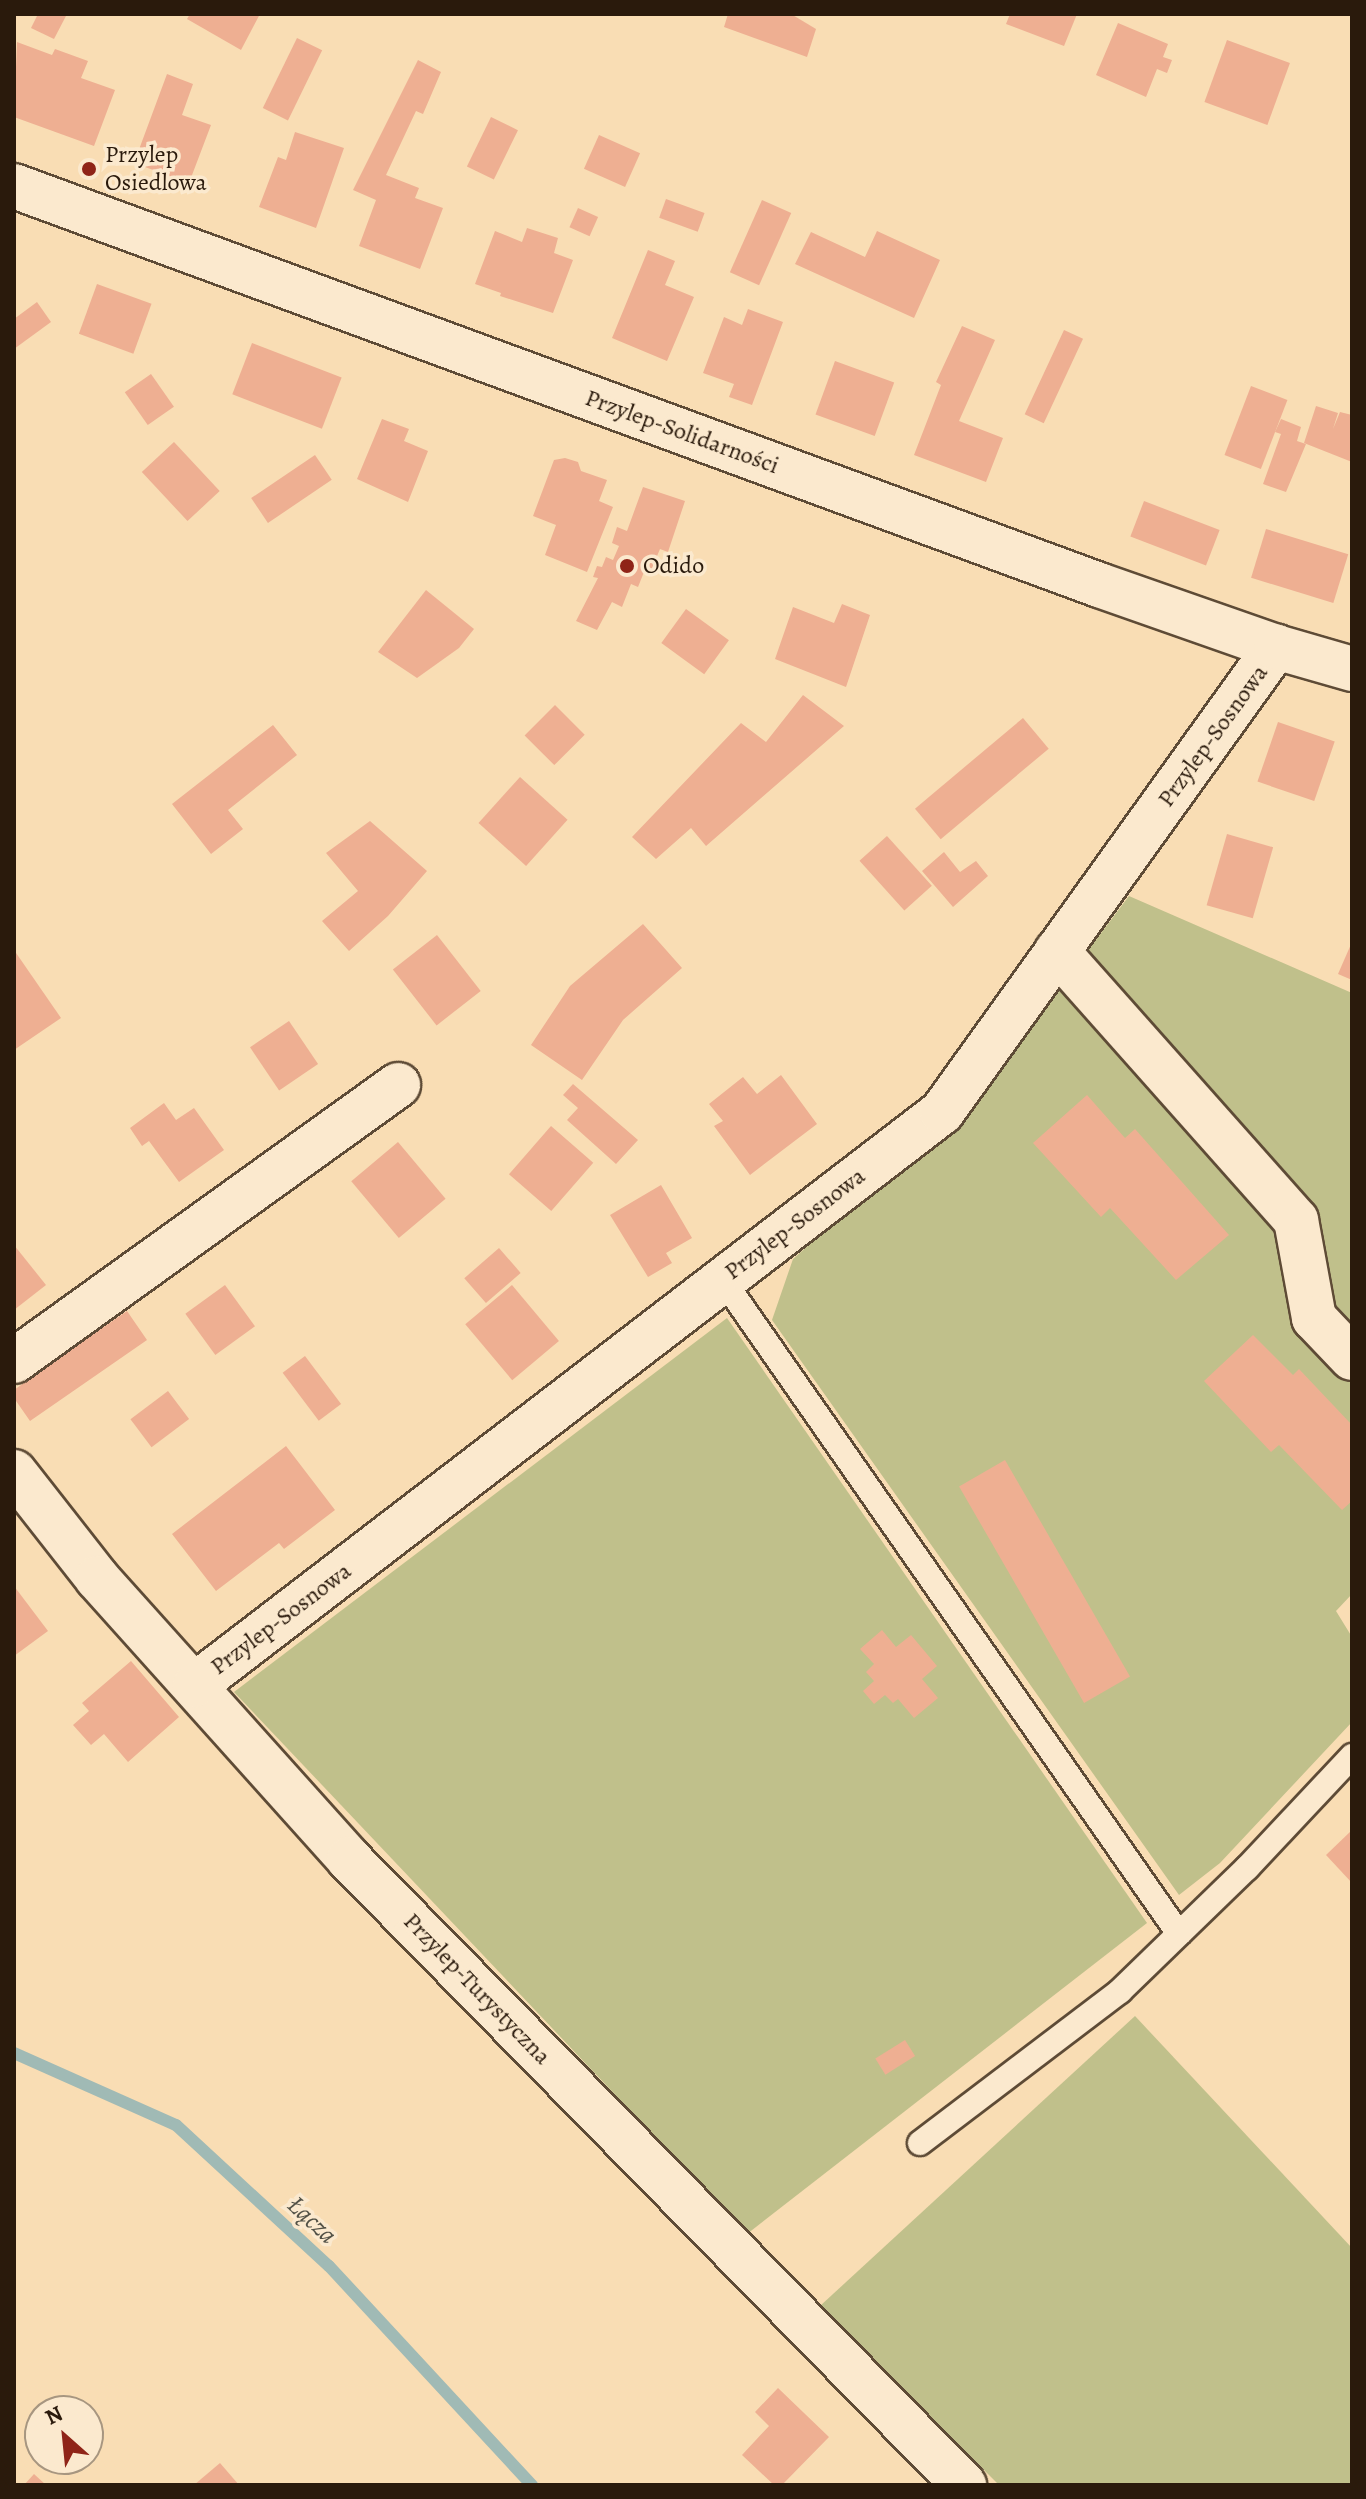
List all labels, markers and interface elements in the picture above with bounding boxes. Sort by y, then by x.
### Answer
place label: Przylep Osiedlowa [105,141,207,197]
marker: Przylep Osiedlowa [80,160,98,178]
street label: Przylep-Solidarności [581,384,783,480]
place label: Odido [643,552,704,580]
marker: Odido [618,557,636,575]
street label: Przylep-Sosnowa [1152,659,1274,813]
street label: Przylep-Sosnowa [719,1162,871,1286]
street label: Przylep-Sosnowa [205,1557,357,1681]
street label: Przylep-Turystyczna [397,1907,557,2071]
water label: Łącza [281,2190,343,2250]
north arrow [24,2395,104,2475]
text: N [40,2398,68,2432]

